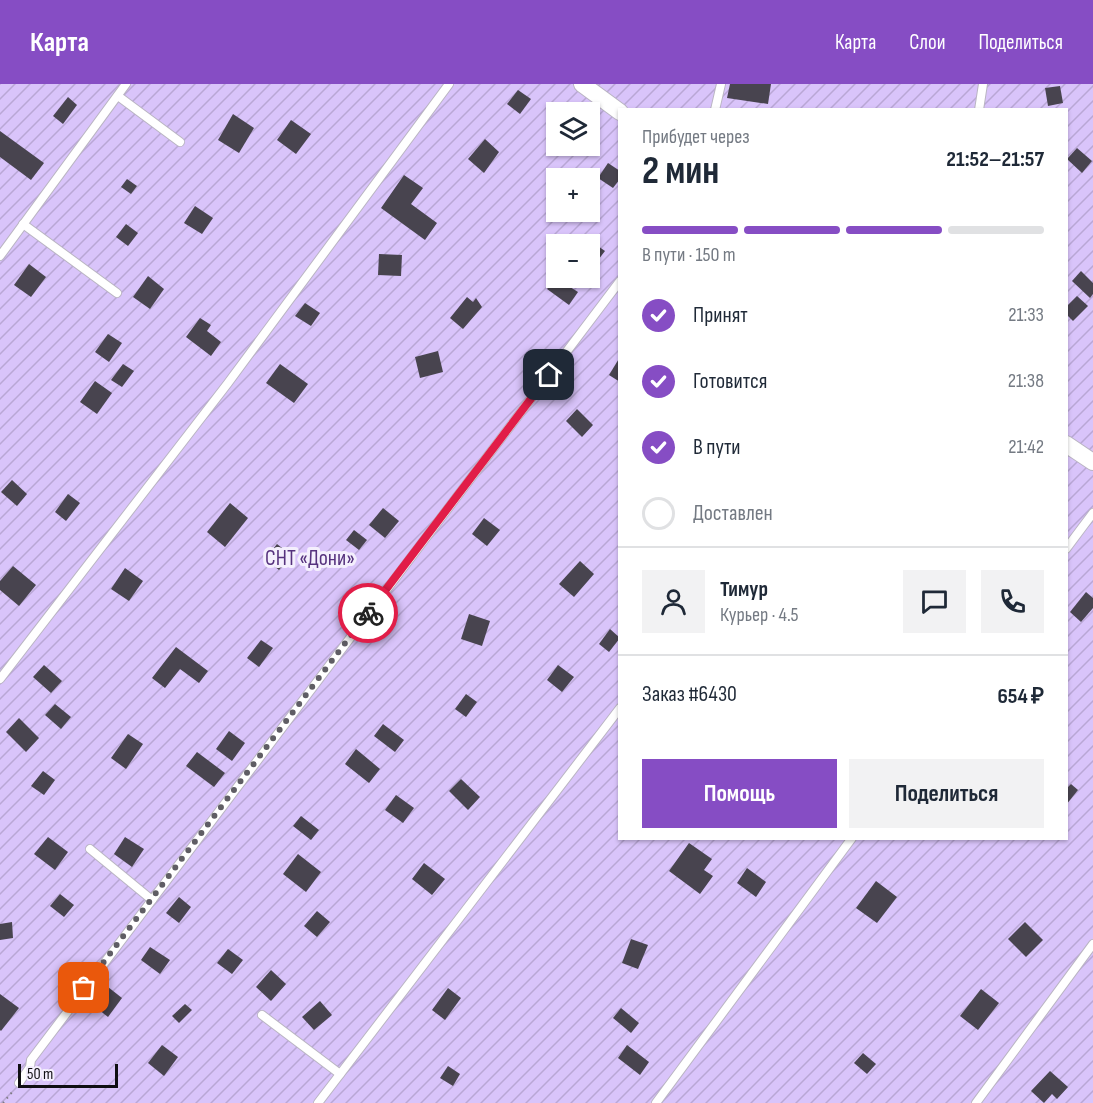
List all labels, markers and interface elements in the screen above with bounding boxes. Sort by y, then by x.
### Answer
text: Карта [30,26,89,59]
text: Карта [835,30,876,55]
text: Слои [909,30,945,55]
text: Поделиться [978,30,1063,55]
map controls [546,102,600,288]
button: layers [546,102,600,156]
text: Прибудет через [642,125,750,149]
text: 21:52–21:57 [946,146,1044,173]
text: 2 мин [642,148,719,195]
button: + [546,168,600,222]
button: − [546,234,600,288]
text: В пути · 150 m [642,243,736,267]
icon: check [642,299,675,332]
text: Принят [693,302,748,329]
text: 21:33 [1008,303,1044,327]
pin [523,349,574,400]
icon: home [532,358,565,391]
icon: check [642,365,675,398]
text: Готовится [693,368,767,395]
text: 21:38 [1008,369,1044,393]
icon: check [642,431,675,464]
text: В пути [693,434,741,461]
text: 21:42 [1008,435,1044,459]
text: Доставлен [693,500,773,527]
park label: СНТ «Дони» [265,545,355,572]
button: person [642,570,705,633]
button: chat [903,570,966,633]
button: phone [981,570,1044,633]
text: Тимур [720,576,768,603]
courier [338,583,398,643]
icon: bike [352,597,385,630]
text: Курьер · 4.5 [720,603,799,627]
text: Заказ #6430 [642,681,737,708]
text: 654 ₽ [997,683,1044,710]
button: Помощь [642,759,837,828]
button: Поделиться [849,759,1044,828]
pin [58,962,109,1013]
icon: bag [67,971,100,1004]
scale bar [18,1061,118,1088]
text: 50 m [27,1065,53,1084]

